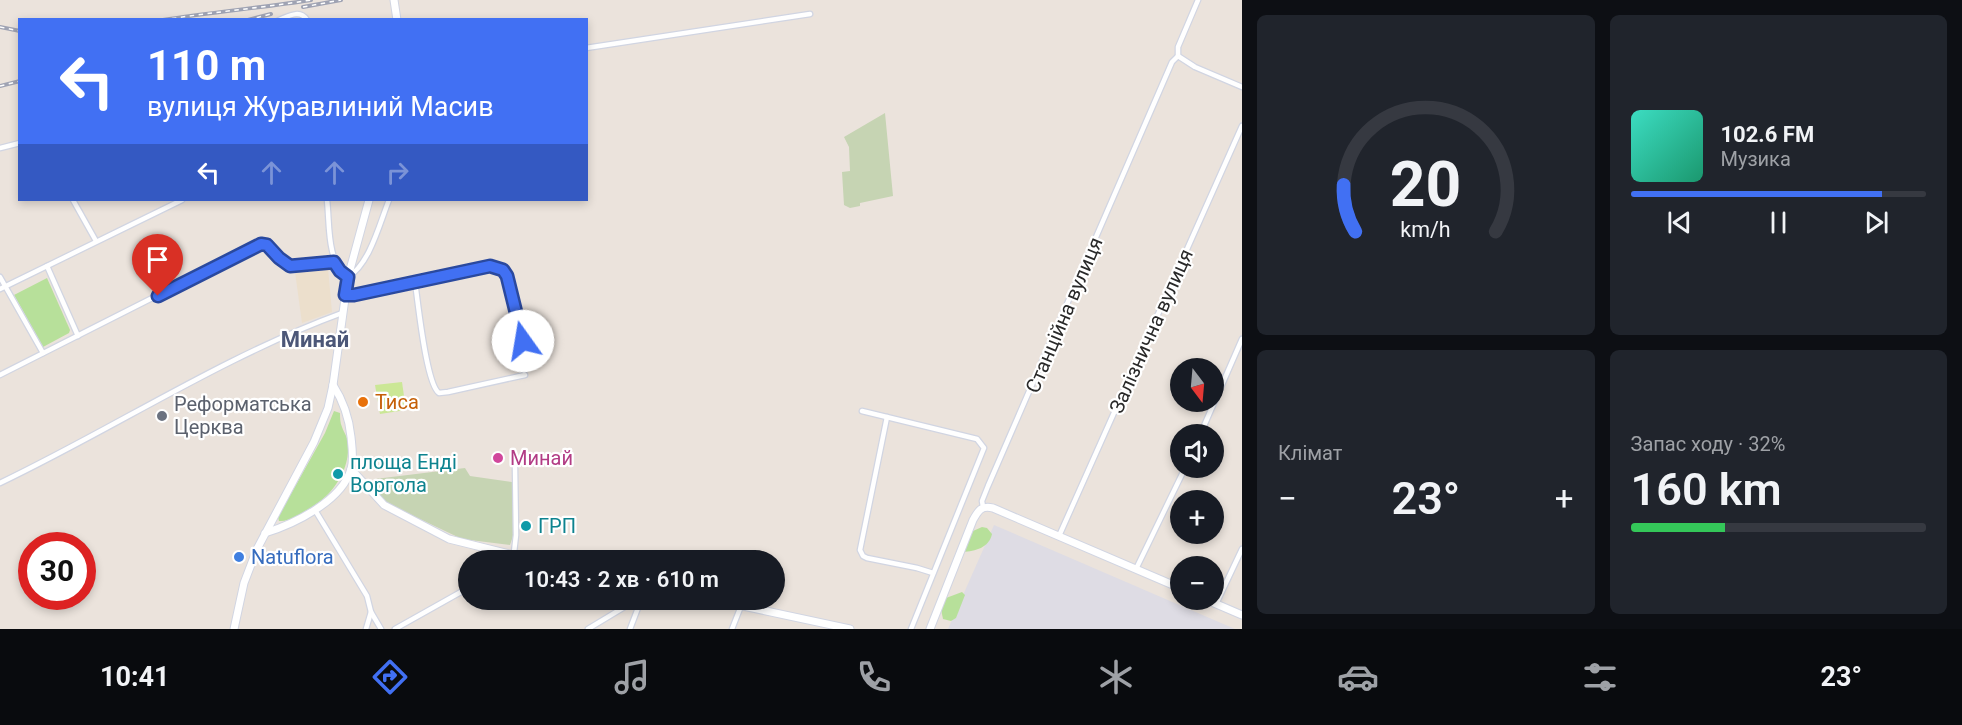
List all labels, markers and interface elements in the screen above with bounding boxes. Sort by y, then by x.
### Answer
text: 110 m [147,41,266,90]
icon: left [48,42,126,120]
text: вулиця Журавлиний Масив [147,91,494,123]
text: 102.6 FM [1721,122,1814,147]
text: Музика [1721,147,1791,171]
text: 20 [1390,148,1462,221]
icon: left [192,156,225,189]
icon: ahead [255,156,288,189]
icon: ahead [318,156,351,189]
icon: right [381,156,414,189]
icon: previous [1663,206,1696,239]
icon: pause [1762,206,1795,239]
icon: next [1860,206,1893,239]
text: km/h [1401,217,1451,242]
street label: Станційна вулиця [1020,233,1108,397]
pin [132,234,183,296]
icon: arrive [141,243,174,276]
street label: Залізнична вулиця [1104,245,1198,417]
position arrow [491,309,555,373]
district label: Минай [281,327,349,352]
north arrow [1170,358,1224,412]
map controls [1170,358,1224,610]
place label: Тиса [375,390,419,414]
place label: Реформатська Церква [174,392,312,439]
marker: Тиса [356,395,370,409]
marker: Реформатська Церква [155,409,169,423]
button: sound [1170,424,1224,478]
text: Запас ходу · 32% [1631,432,1785,456]
text: Клімат [1278,441,1342,465]
place label: Минай [510,446,573,470]
place label: площа Енді Воргола [350,450,457,497]
marker: Минай [491,451,505,465]
text: 160 km [1631,463,1782,516]
marker: площа Енді Воргола [331,467,345,481]
text: 23° [1391,472,1460,525]
text: − [1278,479,1297,518]
text: + [1555,479,1574,518]
button: + [1170,490,1224,544]
place label: ГРП [538,514,576,538]
marker: ГРП [519,519,533,533]
speed limit sign: 30 [18,532,96,610]
place label: Natuflora [251,545,334,569]
marker: Natuflora [232,550,246,564]
button: − [1170,556,1224,610]
text: 10:43 · 2 хв · 610 m [524,567,719,592]
icon: directions [369,656,411,698]
icon: music [611,656,653,698]
icon: phone [853,656,895,698]
icon: climate [1095,656,1137,698]
icon: car [1337,656,1379,698]
icon: filters [1579,656,1621,698]
text: 10:41 [100,661,170,693]
text: 23° [1821,661,1862,693]

